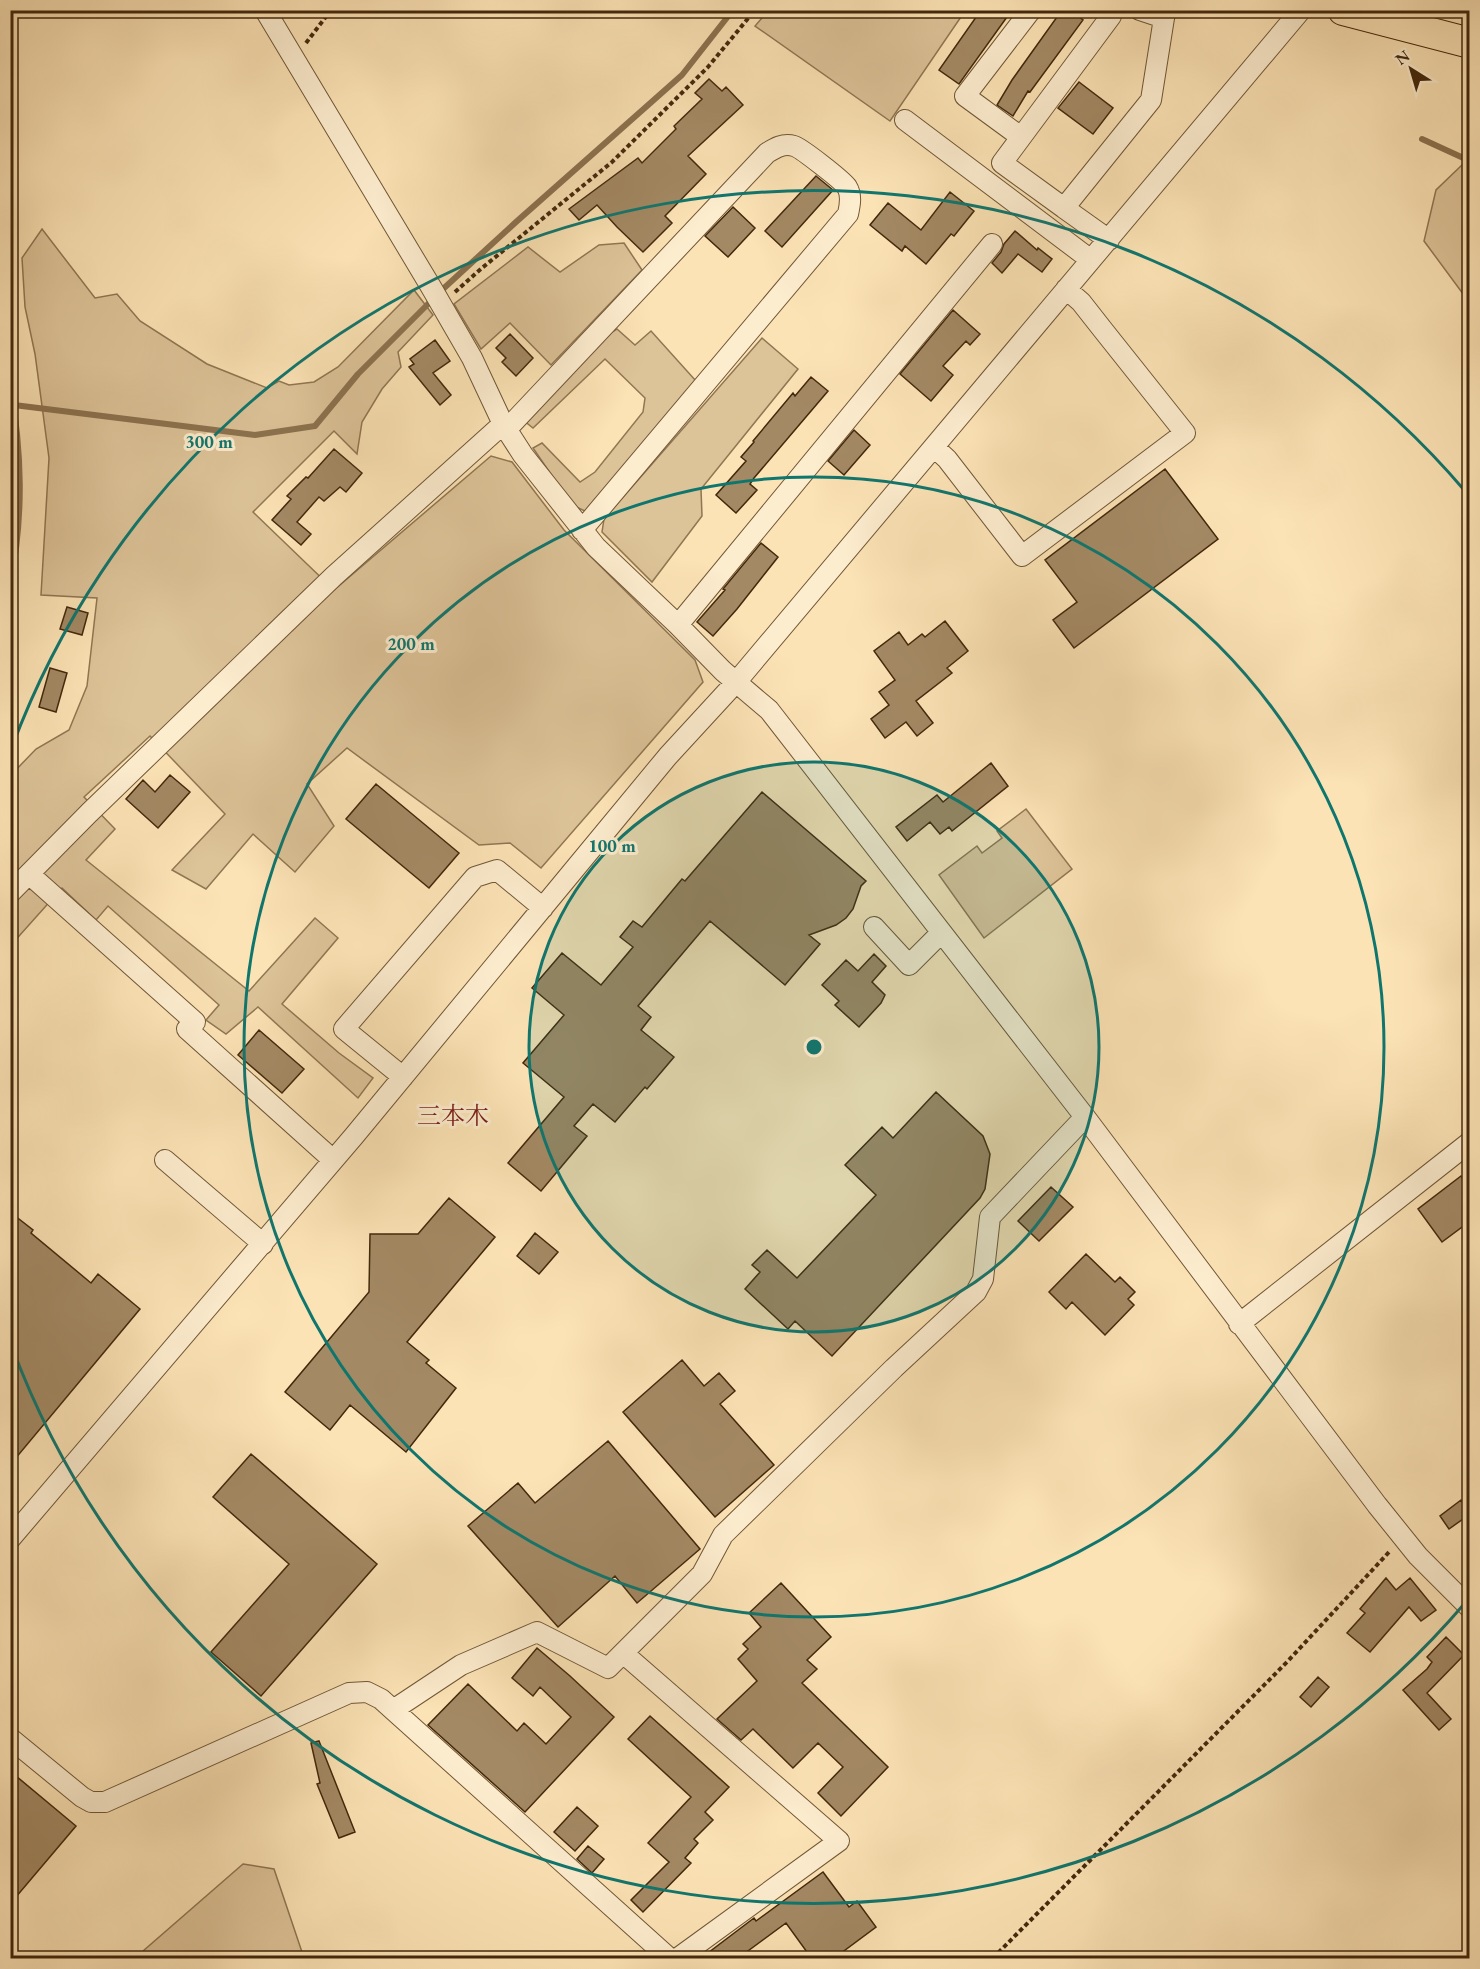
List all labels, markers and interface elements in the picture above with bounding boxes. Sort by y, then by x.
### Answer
north arrow [1381,39,1441,99]
text: N [1391,45,1414,70]
text: 300 m [185,430,233,453]
text: 200 m [387,632,435,655]
text: 100 m [588,834,636,857]
centre of rings [804,1037,824,1057]
district label: 三本木 [417,1100,489,1131]

